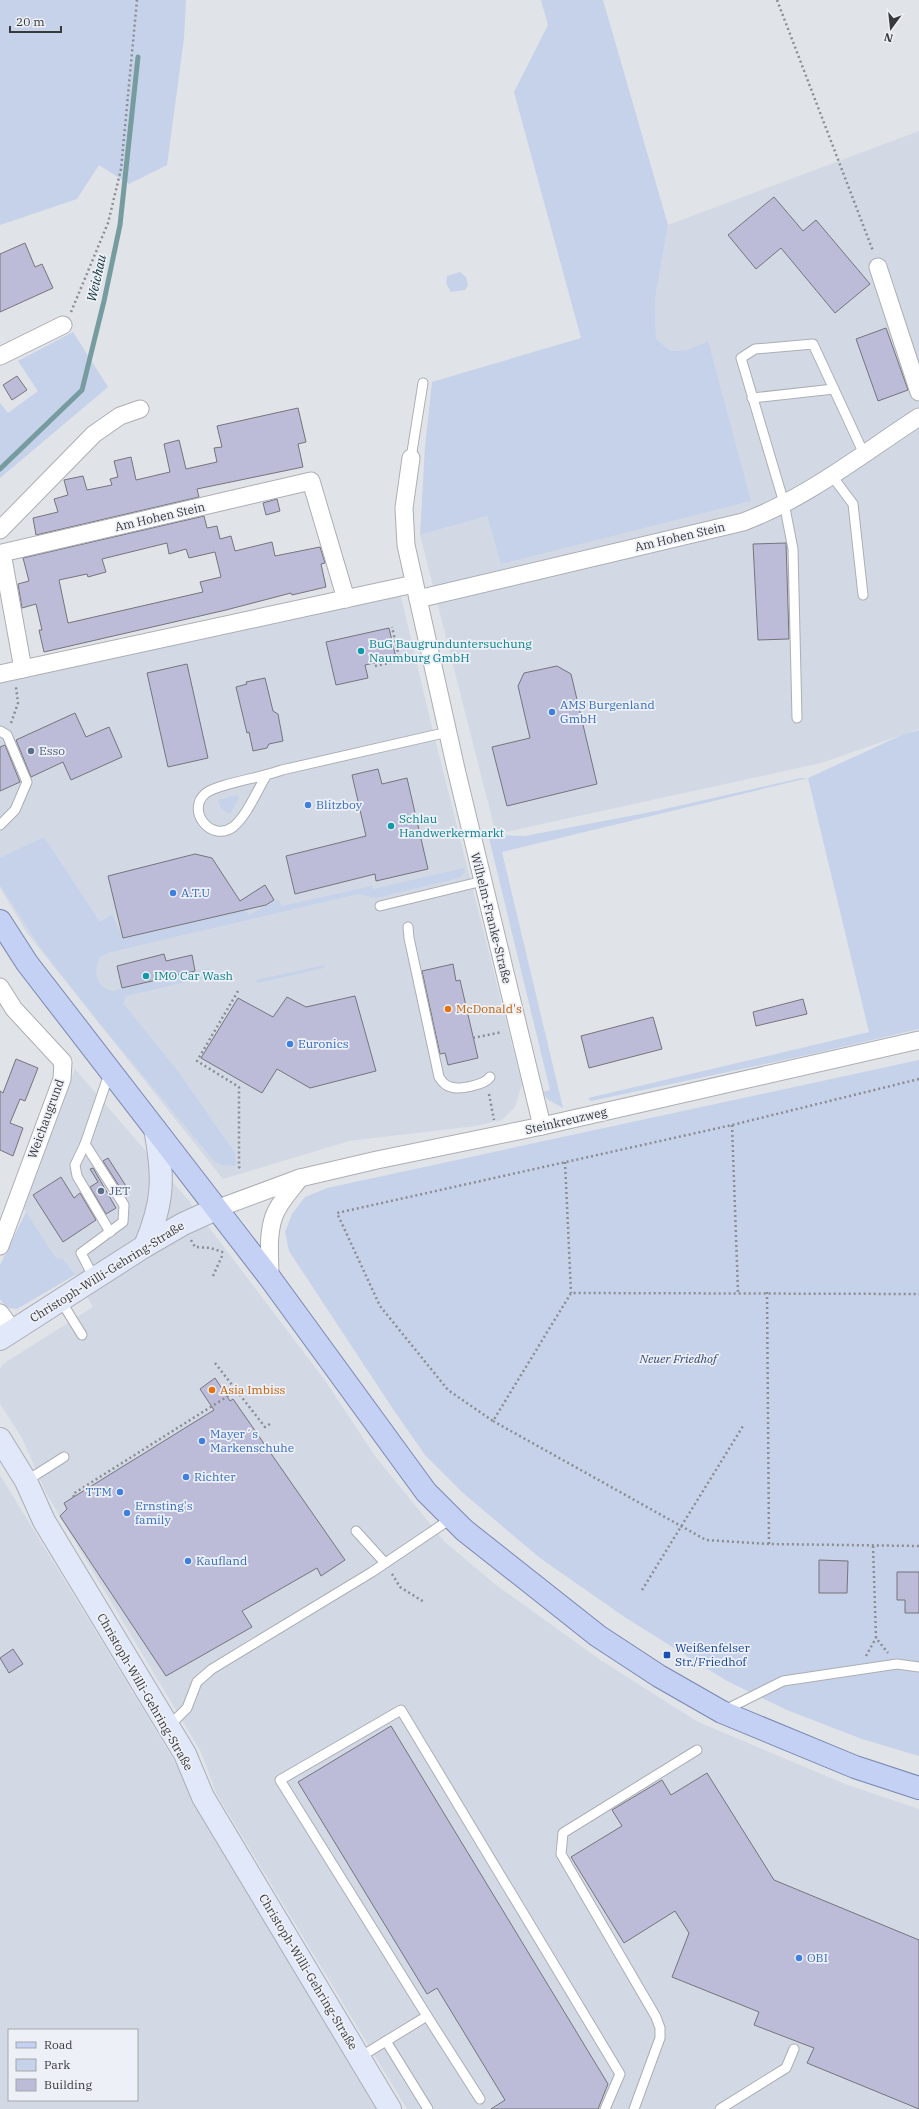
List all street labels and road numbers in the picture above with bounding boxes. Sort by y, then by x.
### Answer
street label: Am Hohen Stein [113,499,207,534]
street label: Am Hohen Stein [633,519,727,554]
street label: Wilhelm-Franke-Straße [468,851,515,985]
street label: Weichaugrund [24,1077,67,1161]
street label: Steinkreuzweg [523,1104,609,1137]
street label: Christoph-Willi-Gehring-Straße [27,1218,187,1325]
street label: Christoph-Willi-Gehring-Straße [94,1610,197,1773]
street label: Christoph-Willi-Gehring-Straße [256,1891,361,2052]

